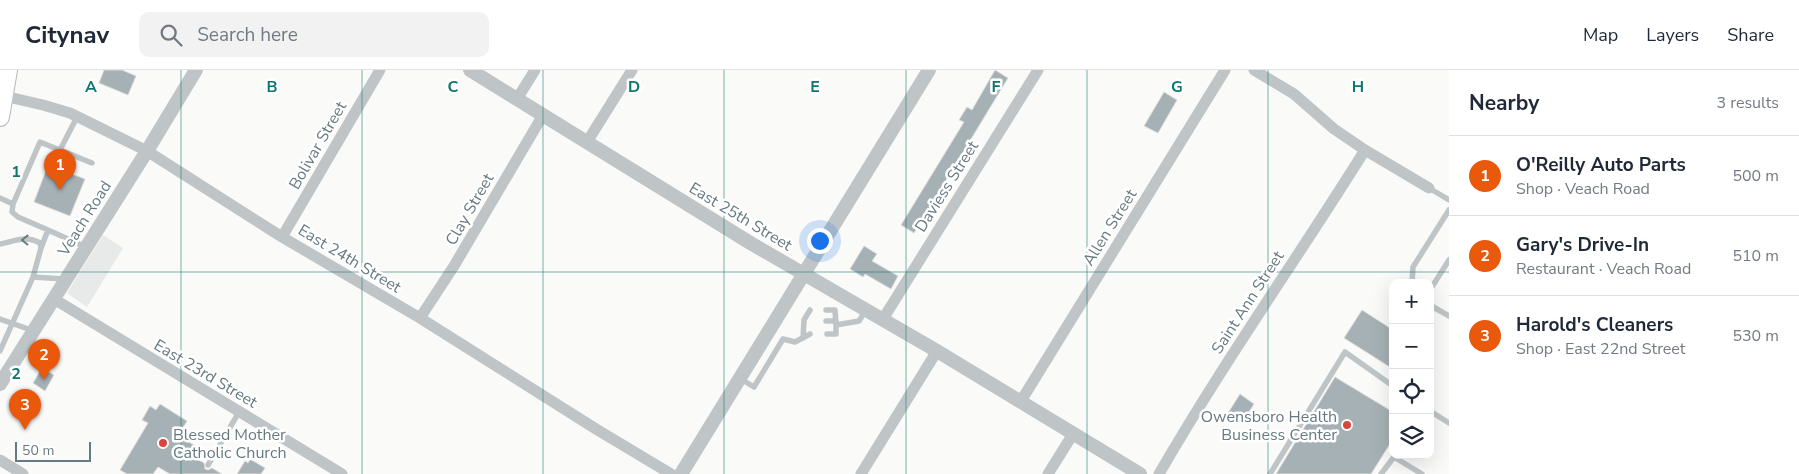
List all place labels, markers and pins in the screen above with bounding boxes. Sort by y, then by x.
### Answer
pin: 1 [44,149,76,190]
pin: 2 [28,339,60,380]
pin: 3 [9,389,41,430]
place label: Owensboro Health Business Center [1201,406,1337,446]
marker: Owensboro Health Business Center [1341,419,1353,431]
place label: Blessed Mother Catholic Church [173,424,287,464]
marker: Blessed Mother Catholic Church [157,437,169,449]

